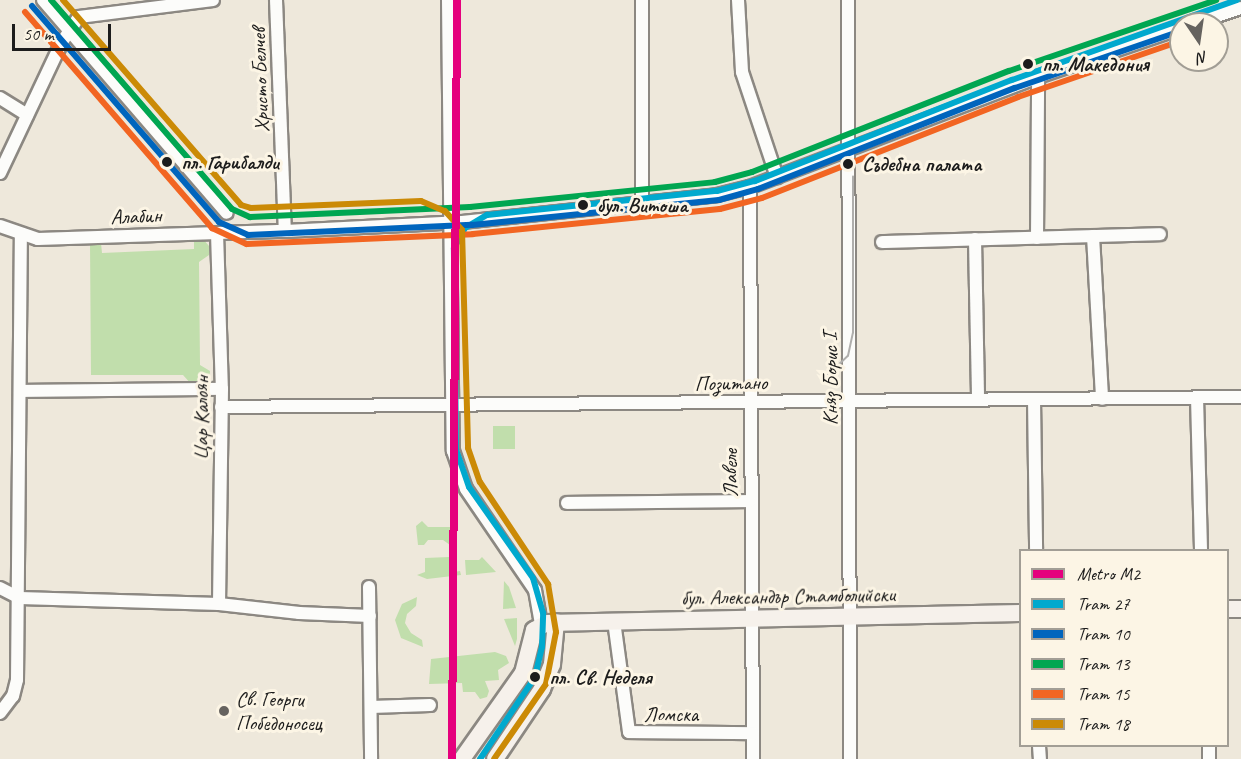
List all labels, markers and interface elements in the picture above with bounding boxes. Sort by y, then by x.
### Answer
scale bar [15,12,114,50]
north arrow [1169,12,1229,72]
text: 50 m [23,23,54,45]
street label: Христо Белчев [246,27,274,133]
text: N [1196,47,1210,68]
place label: пл. Македония [1042,51,1149,77]
marker: пл. Македония [1019,55,1037,73]
place label: пл. Гарибалди [181,149,279,175]
place label: Съдебна палата [862,151,982,177]
marker: пл. Гарибалди [158,153,176,171]
marker: Съдебна палата [839,155,857,173]
place label: бул. Витоша [597,192,687,218]
marker: бул. Витоша [574,196,592,214]
street label: Алабин [110,203,162,229]
street label: Княз Борис I [817,332,843,426]
street label: Позитано [695,370,767,396]
street label: Цар Калоян [188,375,214,461]
street label: Лавеле [717,449,743,497]
legend [1019,549,1229,747]
text: Metro M2 [1077,563,1140,585]
street label: бул. Александър Стамболийски [680,582,896,610]
text: Tram 27 [1077,593,1130,615]
text: Tram 10 [1077,623,1130,645]
text: Tram 13 [1077,653,1130,675]
place label: пл. Св. Неделя [549,664,652,690]
marker: пл. Св. Неделя [526,668,544,686]
text: Tram 15 [1077,683,1130,705]
place label: Св. Георги Победоносец [236,686,322,736]
street label: Ломска [644,701,698,727]
marker: Св. Георги Победоносец [217,704,231,718]
text: Tram 18 [1077,713,1130,735]

